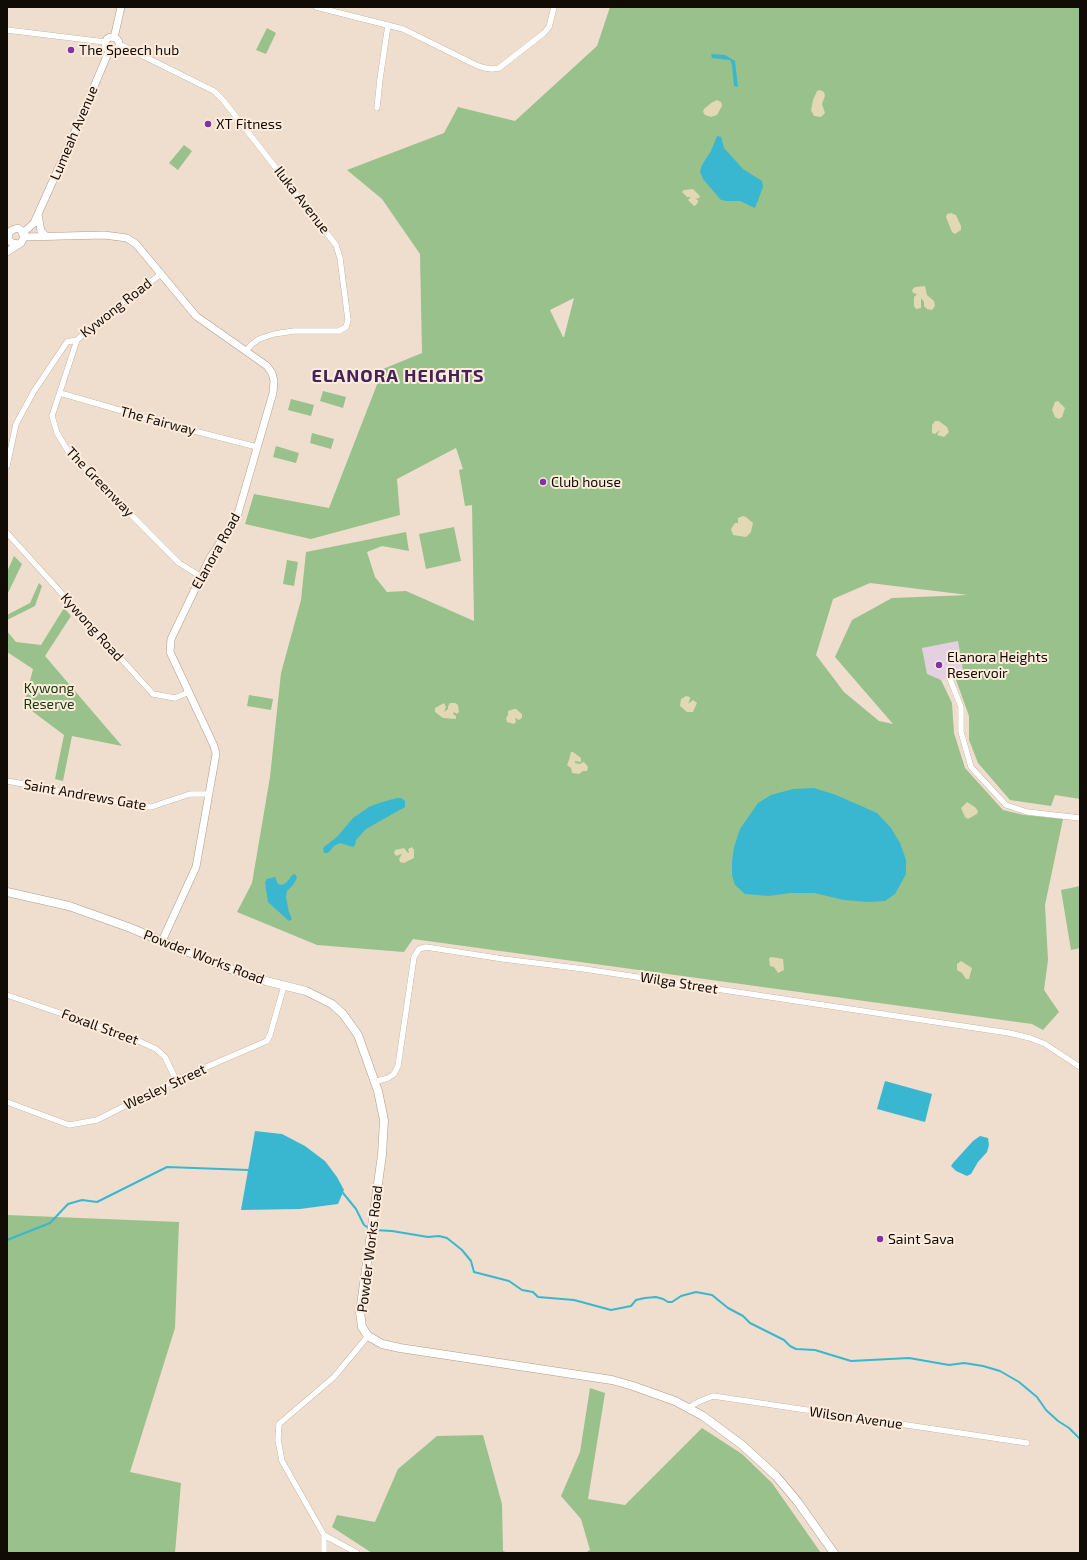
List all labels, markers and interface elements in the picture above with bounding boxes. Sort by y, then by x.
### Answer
place label: The Speech hub [79,42,179,58]
marker: The Speech hub [66,45,76,55]
street label: Lumeah Avenue [47,83,101,183]
place label: XT Fitness [216,116,282,132]
marker: XT Fitness [203,119,213,129]
street label: Iluka Avenue [271,163,333,237]
street label: Kywong Road [77,275,155,341]
district label: ELANORA HEIGHTS [311,365,485,387]
street label: The Fairway [118,403,198,439]
street label: The Greenway [62,443,138,521]
place label: Club house [551,474,621,490]
marker: Club house [538,477,548,487]
street label: Elanora Road [188,510,244,592]
street label: Kywong Road [57,589,127,665]
place label: Elanora Heights Reservoir [947,649,1048,682]
marker: Elanora Heights Reservoir [934,660,944,670]
park label: Kywong Reserve [23,680,75,712]
street label: Saint Andrews Gate [22,776,148,814]
street label: Powder Works Road [141,926,267,988]
street label: Wilga Street [639,969,719,997]
street label: Foxall Street [59,1005,141,1049]
street label: Wesley Street [121,1061,209,1113]
street label: Powder Works Road [354,1184,386,1314]
place label: Saint Sava [888,1231,954,1247]
marker: Saint Sava [875,1234,885,1244]
street label: Wilson Avenue [808,1403,904,1433]

